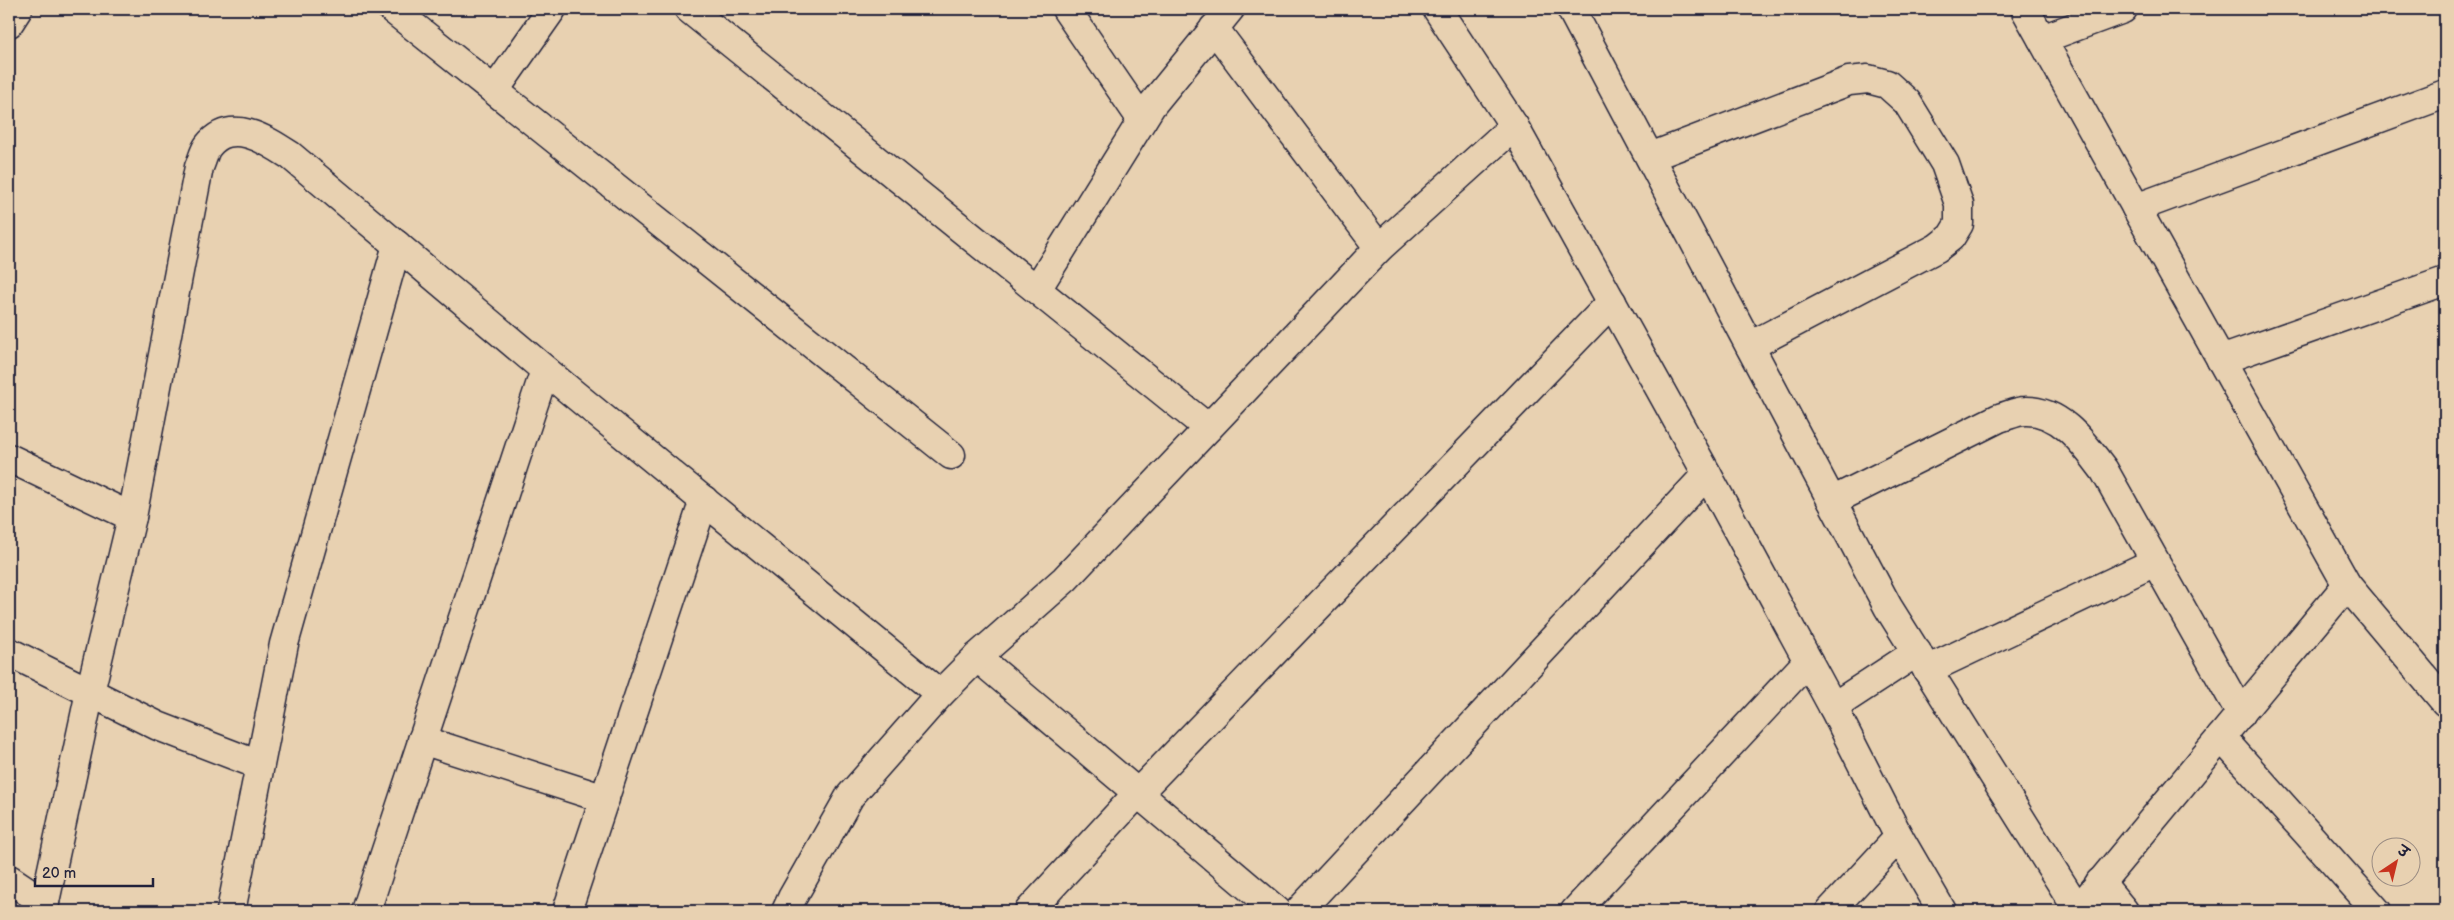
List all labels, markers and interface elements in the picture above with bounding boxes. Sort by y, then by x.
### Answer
north arrow [2372,838,2422,888]
text: उ [2393,841,2413,862]
scale bar [35,855,152,887]
text: 20 m [42,864,76,883]

